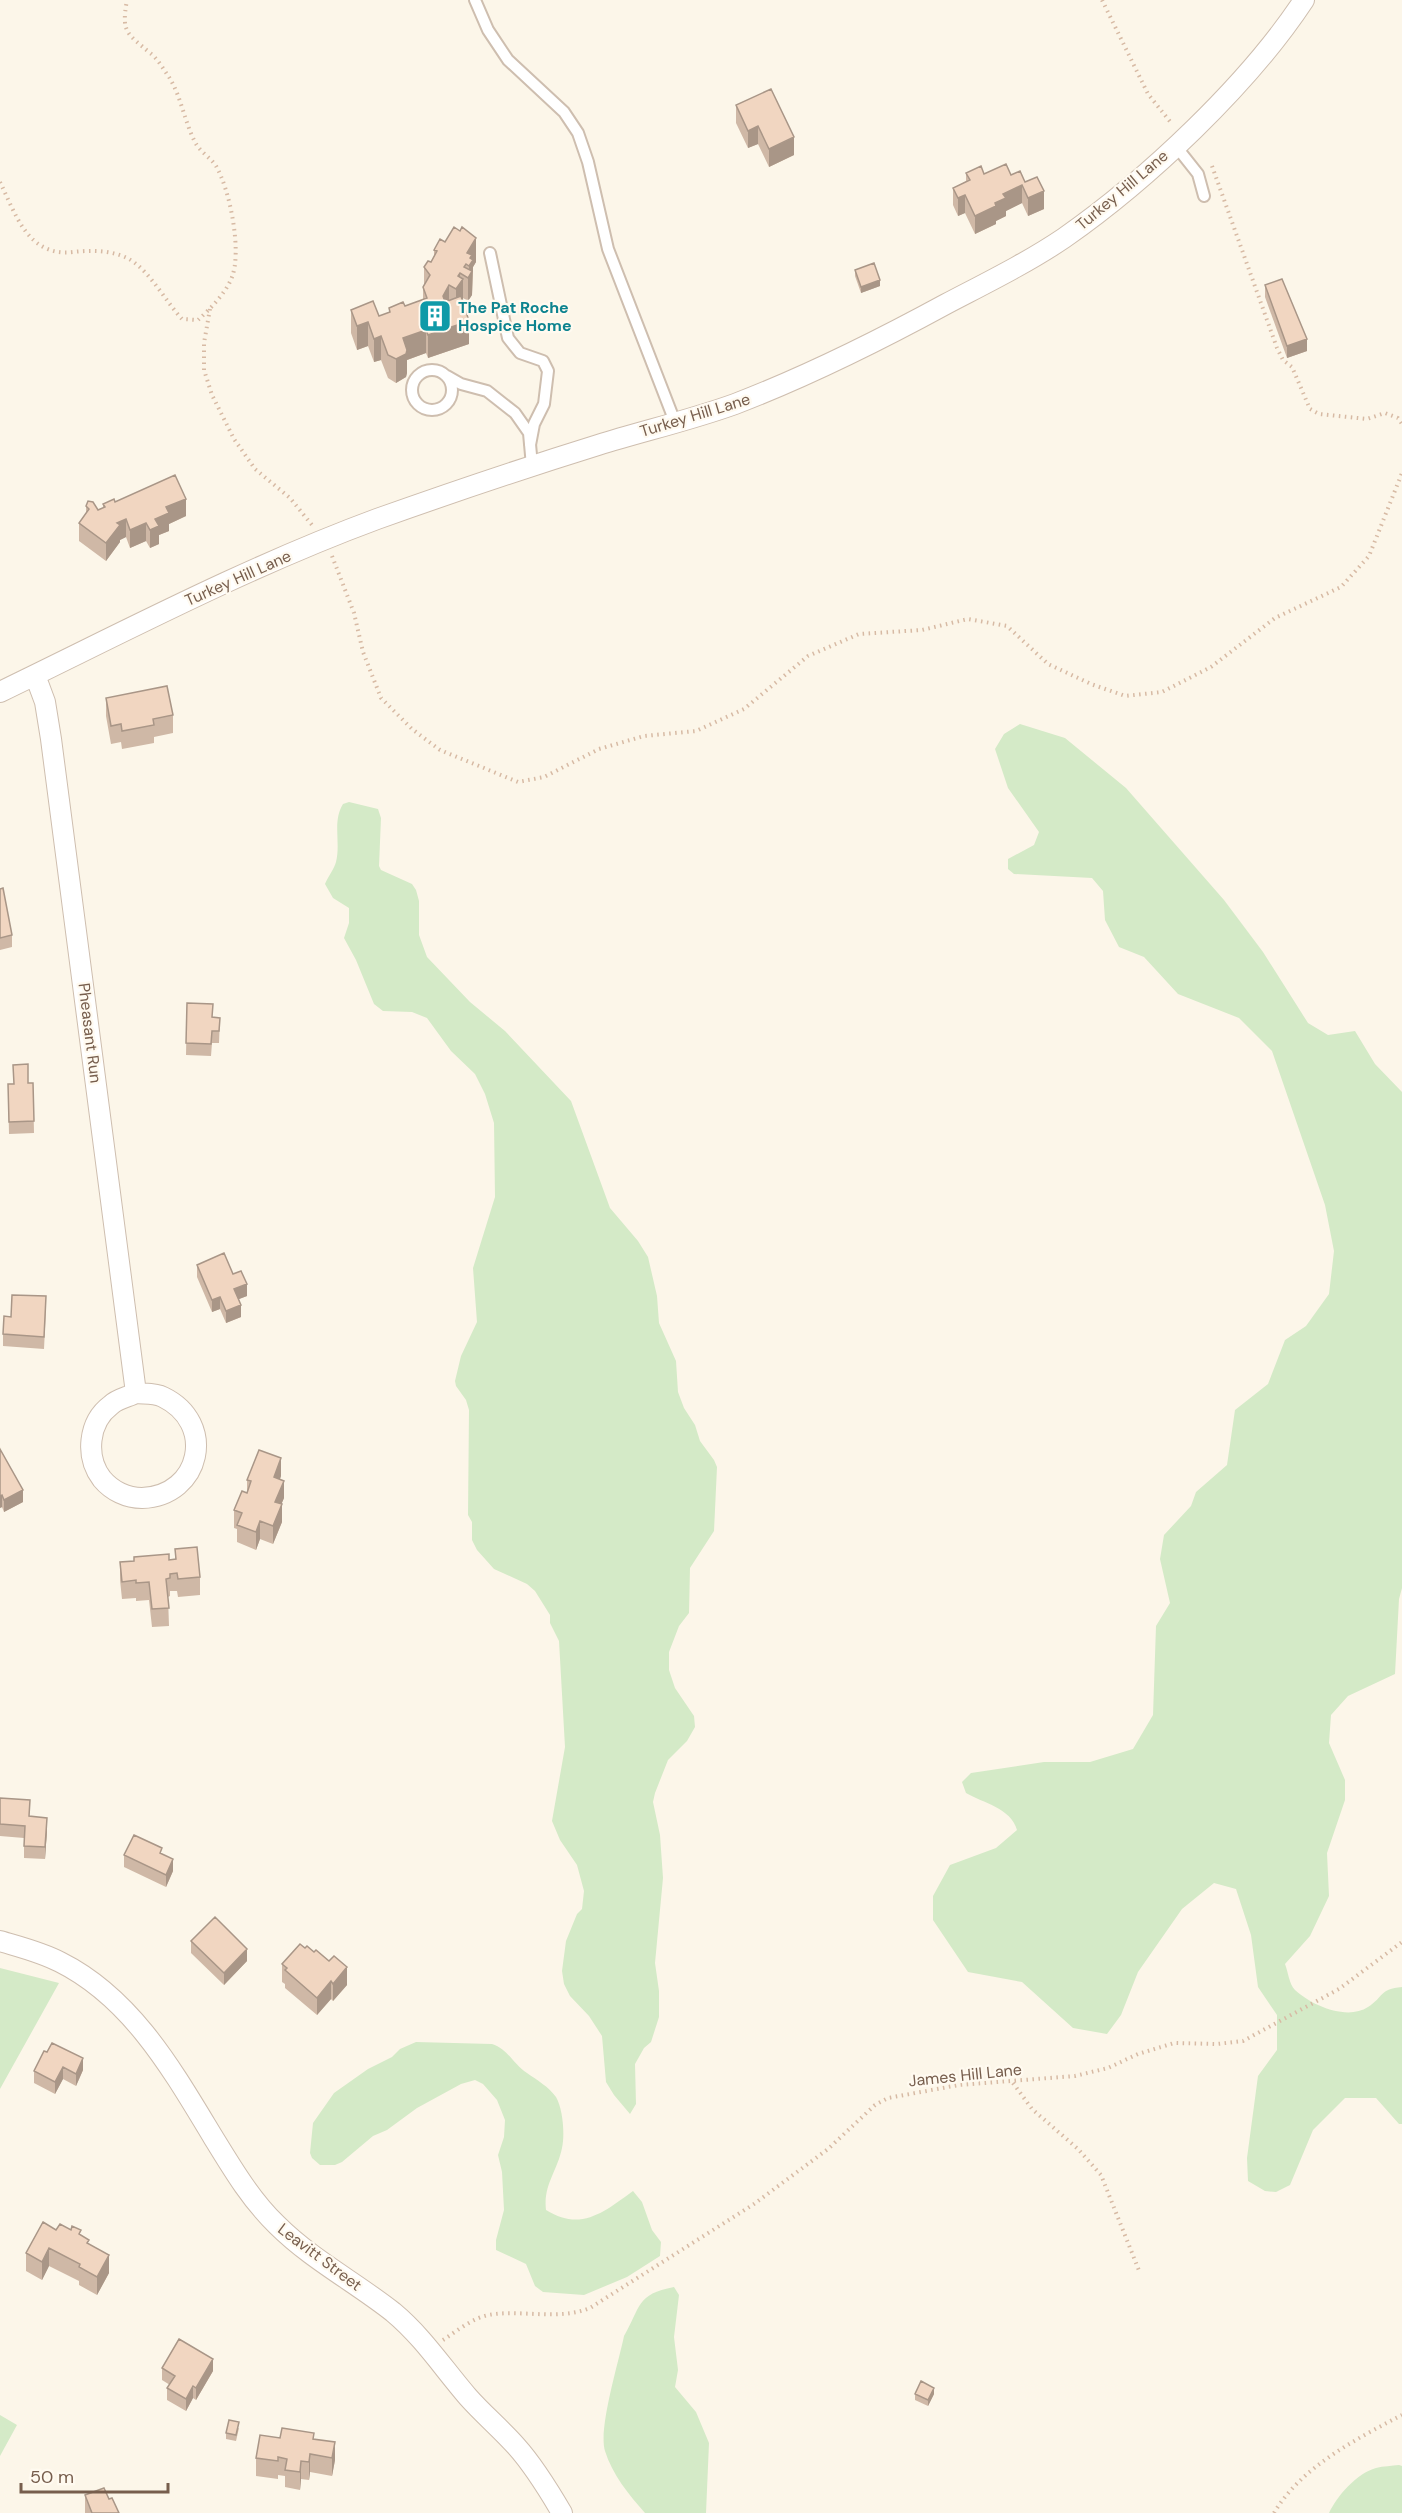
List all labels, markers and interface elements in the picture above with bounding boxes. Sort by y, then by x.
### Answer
street label: Turkey Hill Lane [1072,145,1172,235]
place label: The Pat Roche Hospice Home [458,297,572,336]
building icon: The Pat Roche Hospice Home [417,298,453,334]
street label: Turkey Hill Lane [637,388,753,442]
street label: Turkey Hill Lane [182,545,294,611]
street label: Pheasant Run [73,982,107,1084]
street label: James Hill Lane [907,2059,1023,2091]
street label: Leavitt Street [274,2219,366,2295]
scale bar [21,2456,168,2494]
text: 50 m [30,2465,74,2489]

